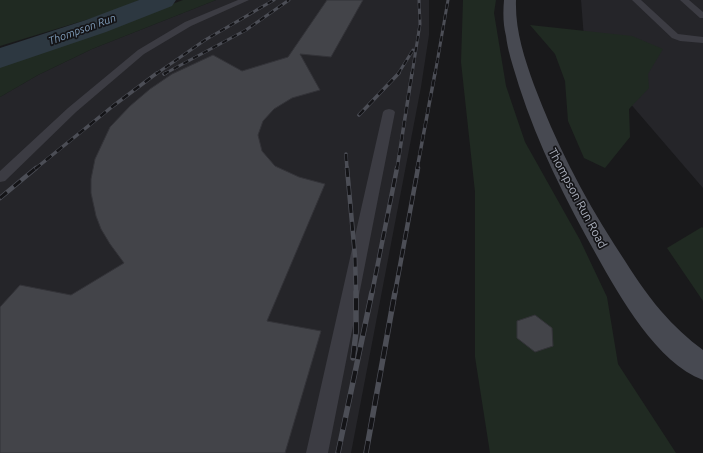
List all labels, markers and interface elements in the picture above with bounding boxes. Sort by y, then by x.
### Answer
water label: Thompson Run [47,11,117,47]
street label: Thompson Run Road [546,146,610,250]

